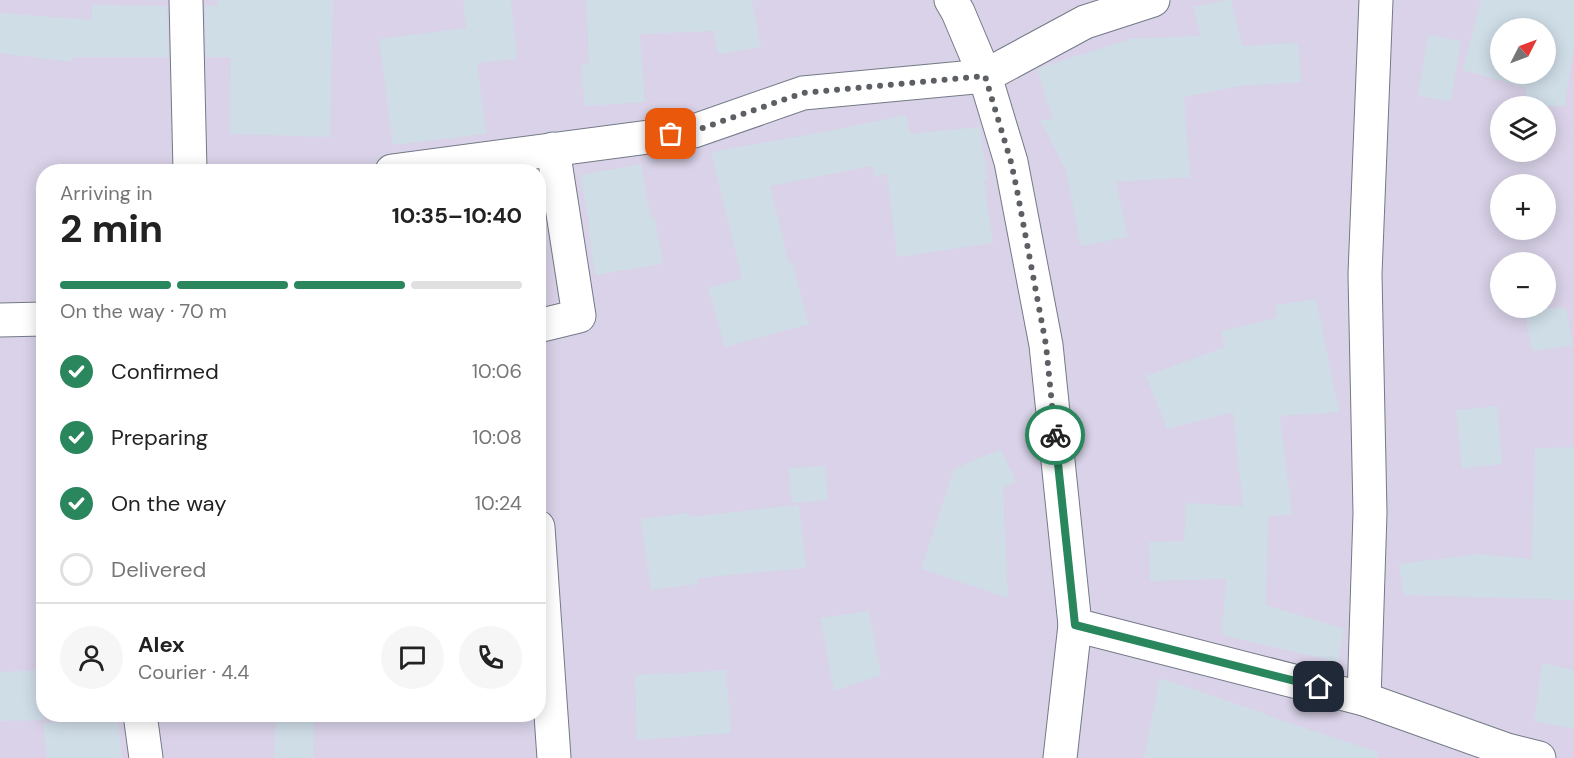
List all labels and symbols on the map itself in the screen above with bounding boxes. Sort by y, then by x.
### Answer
north arrow [1490,18,1556,84]
pin [645,108,696,159]
courier [1025,405,1085,465]
pin [1293,661,1344,712]

